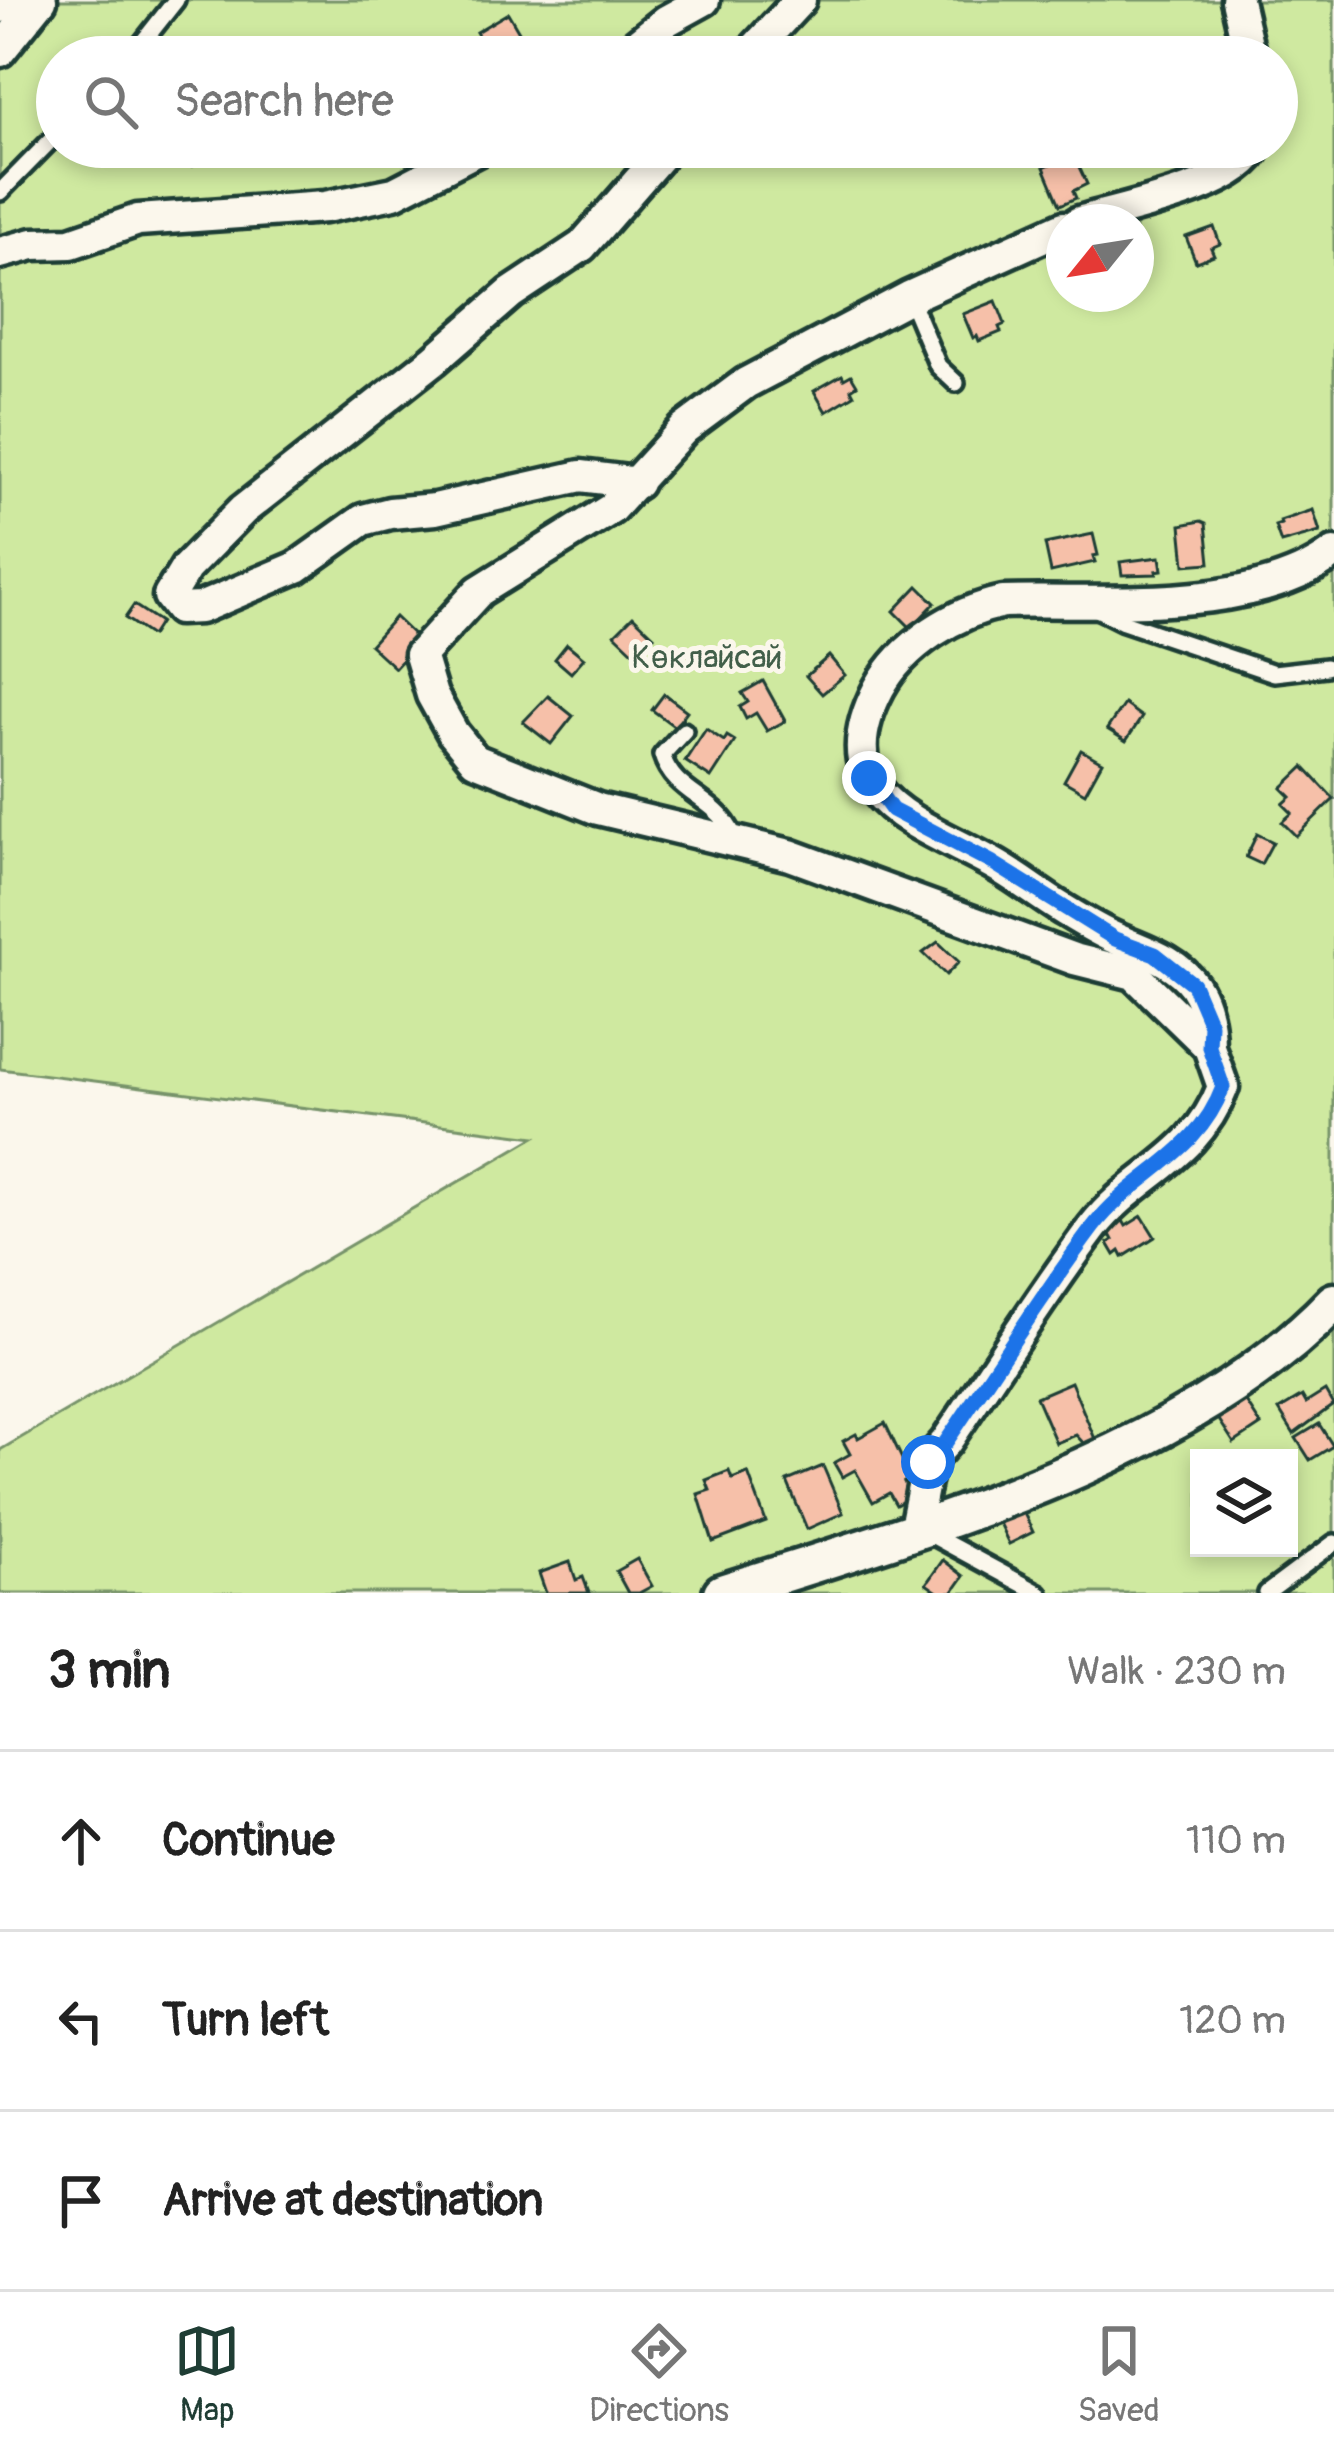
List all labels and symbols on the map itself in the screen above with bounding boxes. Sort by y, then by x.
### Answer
north arrow [1046,204,1154,312]
park label: Көклайсай [632,637,782,678]
route end [842,751,896,805]
route start [901,1435,955,1489]

